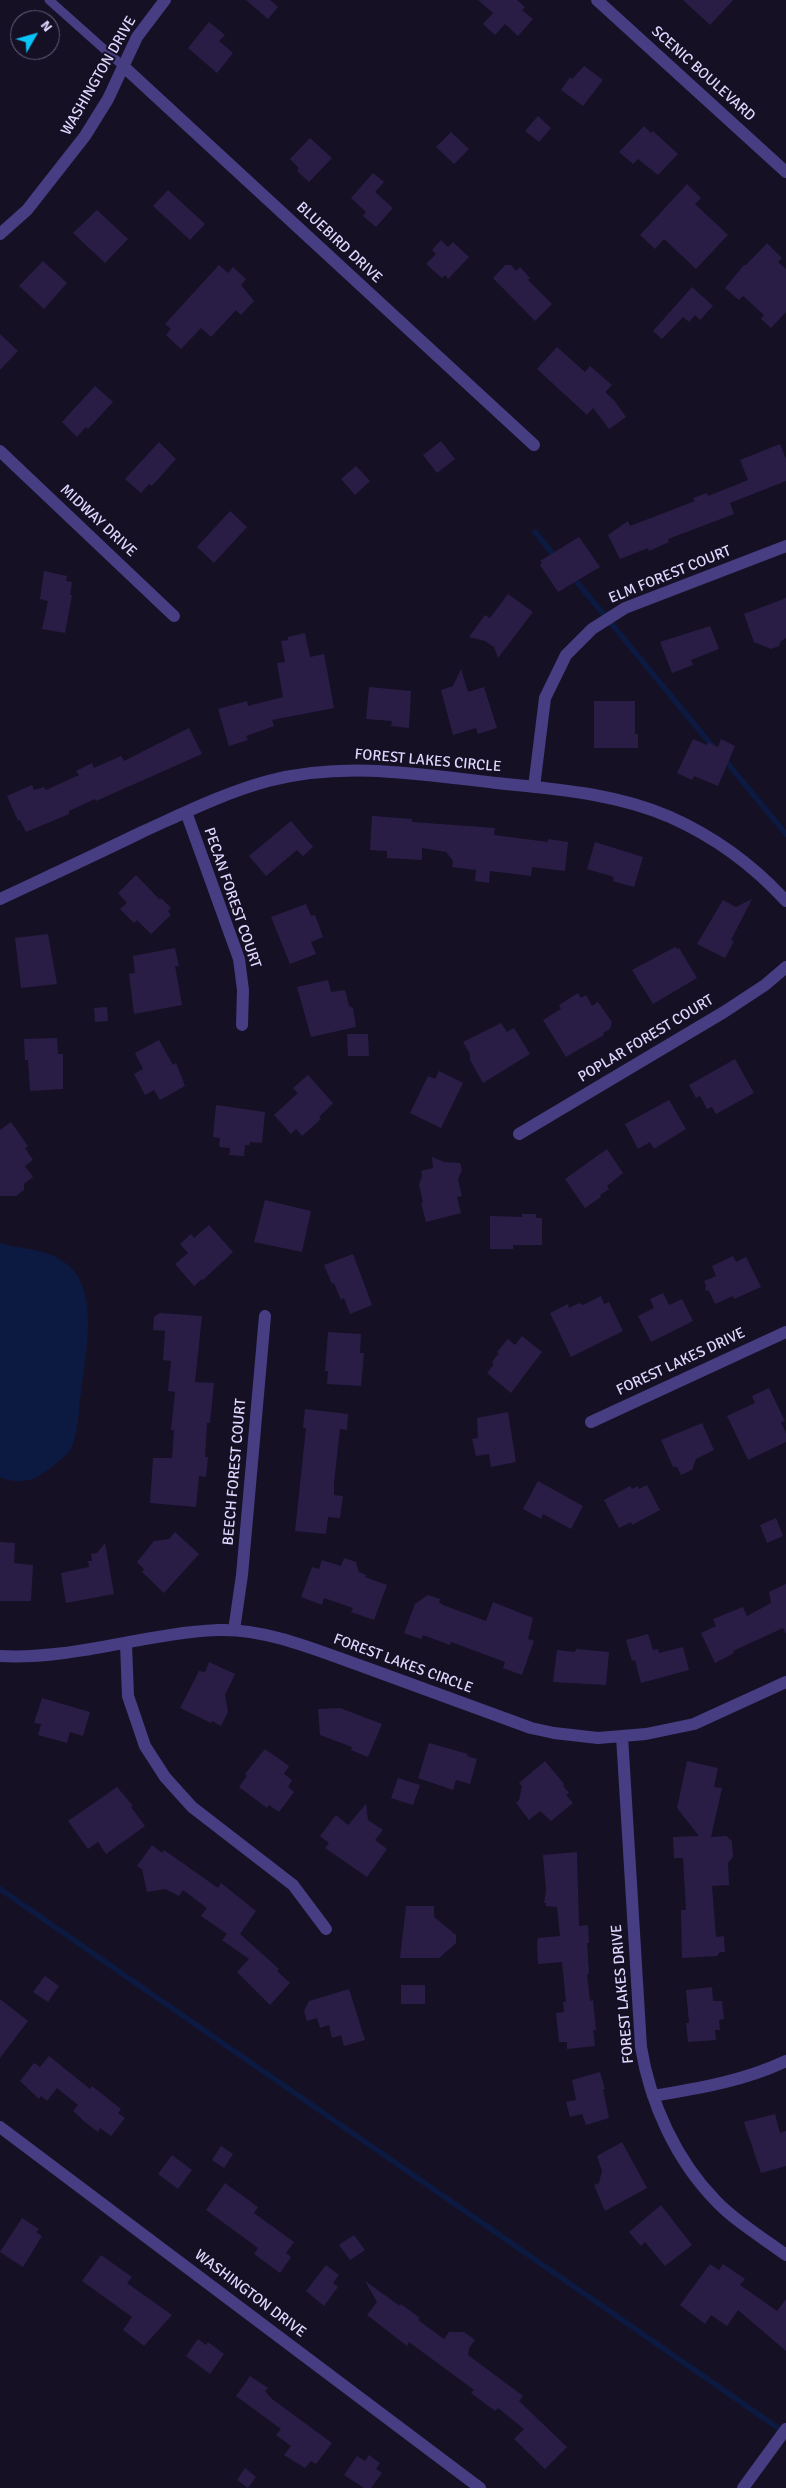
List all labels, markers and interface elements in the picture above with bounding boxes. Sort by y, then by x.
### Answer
north arrow [10,10,60,60]
street label: WASHINGTON DRIVE [58,13,140,139]
text: N [37,17,56,35]
street label: SCENIC BOULEVARD [647,23,759,125]
street label: BLUEBIRD DRIVE [292,199,386,287]
street label: MIDWAY DRIVE [56,481,140,561]
street label: ELM FOREST COURT [606,542,734,608]
street label: FOREST LAKES CIRCLE [354,746,502,776]
street label: PECAN FOREST COURT [199,825,265,971]
street label: POPLAR FOREST COURT [575,991,717,1087]
street label: FOREST LAKES DRIVE [614,1324,748,1400]
street label: BEECH FOREST COURT [220,1398,250,1546]
street label: FOREST LAKES CIRCLE [331,1630,475,1698]
street label: FOREST LAKES DRIVE [608,1924,638,2064]
street label: WASHINGTON DRIVE [191,2246,309,2342]

